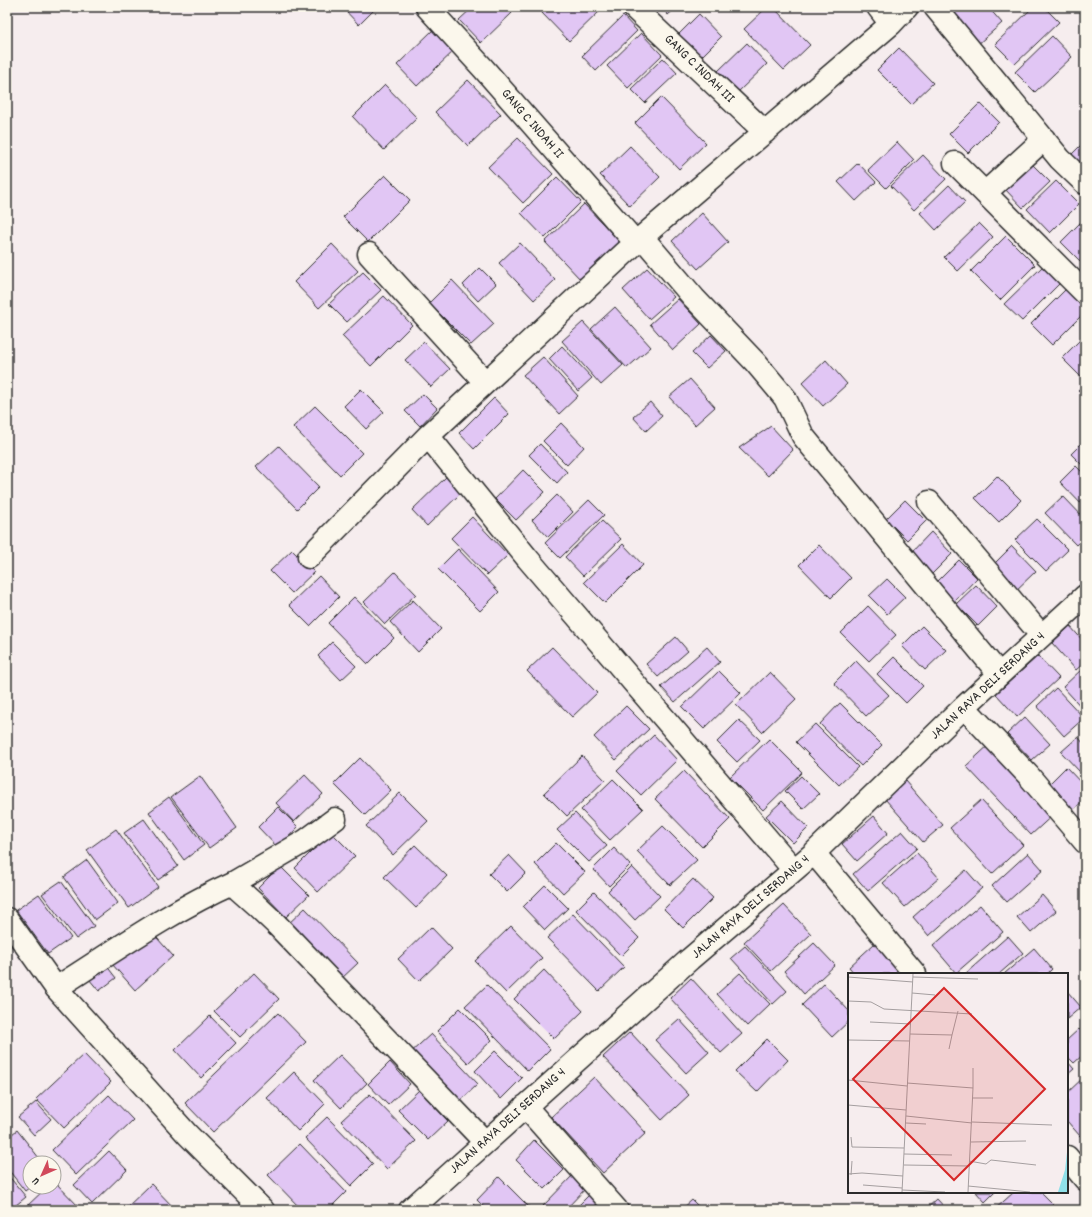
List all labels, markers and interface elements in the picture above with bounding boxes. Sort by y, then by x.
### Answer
street label: GANG C INDAH III [659,30,739,108]
street label: GANG C INDAH II [496,85,569,164]
street label: JALAN RAYA DELI SERDANG 4 [926,627,1050,745]
street label: JALAN RAYA DELI SERDANG 4 [688,850,814,964]
inset map [848,973,1068,1193]
street label: JALAN RAYA DELI SERDANG 4 [445,1063,571,1179]
north arrow [22,1155,62,1195]
text: U [29,1173,44,1188]

